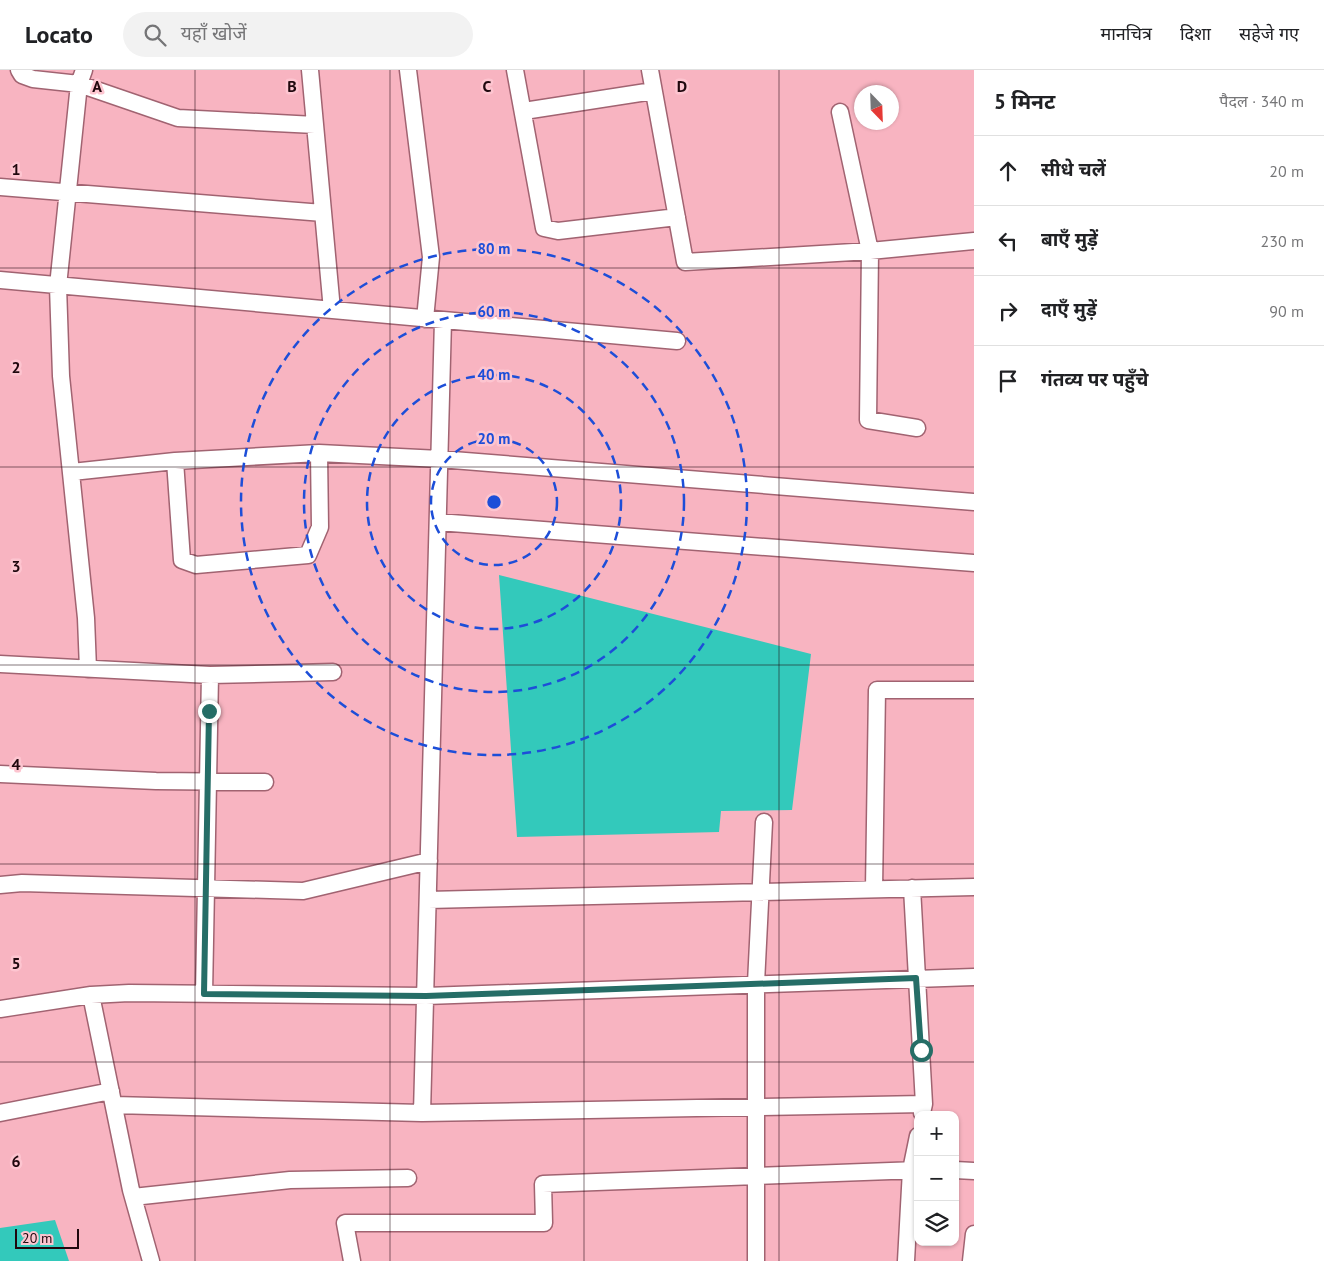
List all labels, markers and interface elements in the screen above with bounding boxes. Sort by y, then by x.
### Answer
search box [123,12,473,57]
text: Locato [25,19,93,50]
icon: search [141,21,169,49]
text: यहाँ खोजें [181,21,247,45]
text: मानचित्र [1100,22,1152,45]
text: दिशा [1180,22,1211,45]
text: सहेजे गए [1239,22,1299,45]
text: A [92,76,102,96]
text: B [287,76,297,96]
text: C [483,76,492,96]
text: D [677,76,687,96]
north arrow [854,85,899,130]
text: 5 मिनट [994,88,1055,115]
text: पैदल · 340 m [1219,91,1304,111]
icon: ahead [994,157,1022,185]
text: सीधे चलें [1041,157,1106,181]
text: 1 [11,159,21,179]
text: 20 m [1269,161,1304,181]
icon: left [994,227,1022,255]
text: बाएँ मुड़ें [1041,227,1098,251]
text: 230 m [1261,231,1304,251]
text: 80 m [478,239,510,258]
icon: right [994,297,1022,325]
text: दाएँ मुड़ें [1041,297,1097,321]
text: 90 m [1269,301,1304,321]
text: 60 m [478,302,510,321]
text: 2 [11,357,21,377]
text: 40 m [478,365,510,384]
icon: arrive [994,367,1022,395]
text: गंतव्य पर पहुँचे [1041,367,1148,391]
text: 20 m [478,429,510,448]
centre of rings [485,493,503,511]
text: 3 [11,556,21,576]
route end [198,700,221,723]
text: 4 [11,754,21,774]
text: 5 [11,953,21,973]
route start [910,1039,933,1062]
map controls [914,1111,959,1246]
button: + [914,1111,959,1156]
text: 6 [11,1151,21,1171]
button: − [914,1156,959,1201]
button: layers [914,1201,959,1246]
scale bar [15,1226,79,1249]
text: 20 m [22,1229,52,1247]

